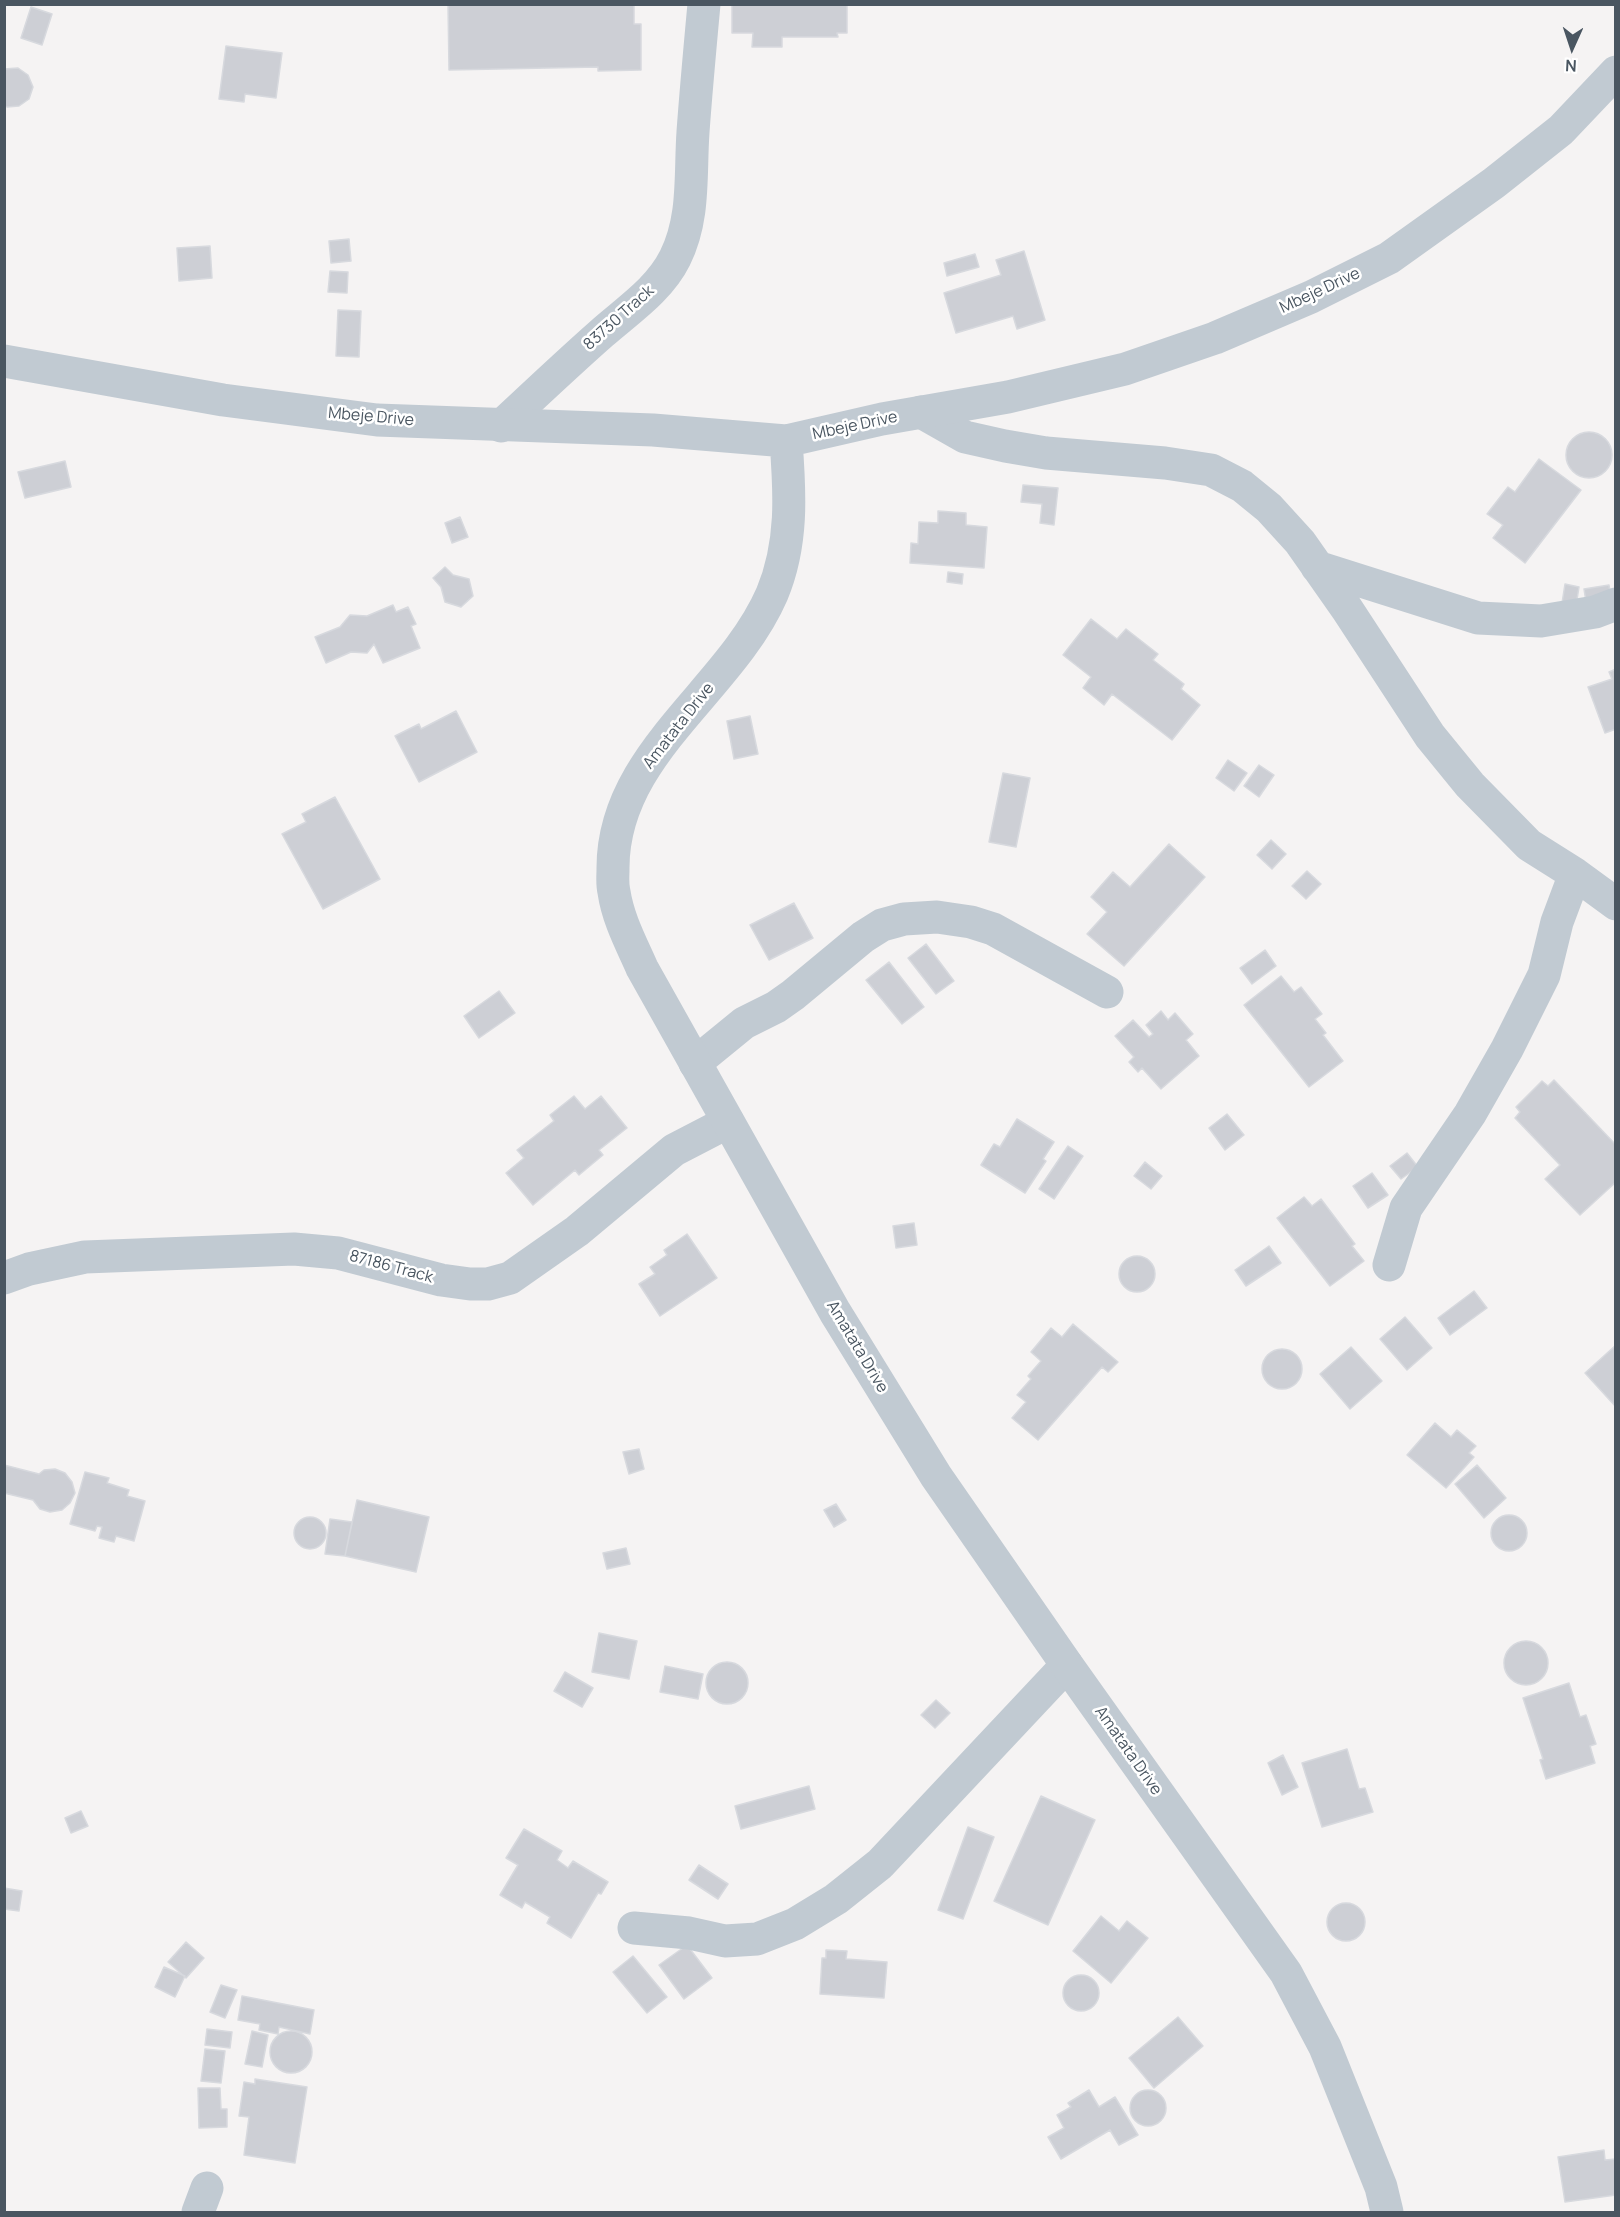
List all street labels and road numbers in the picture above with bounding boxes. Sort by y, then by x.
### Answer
street label: Mbeje Drive [1277,264,1363,318]
street label: 83730 Track [580,281,658,355]
street label: Mbeje Drive [327,404,415,430]
street label: Mbeje Drive [811,408,899,444]
street label: Amatata Drive [639,679,719,773]
street label: 87186 Track [347,1247,435,1287]
street label: Amatata Drive [822,1298,892,1396]
street label: Amatata Drive [1090,1703,1166,1799]

